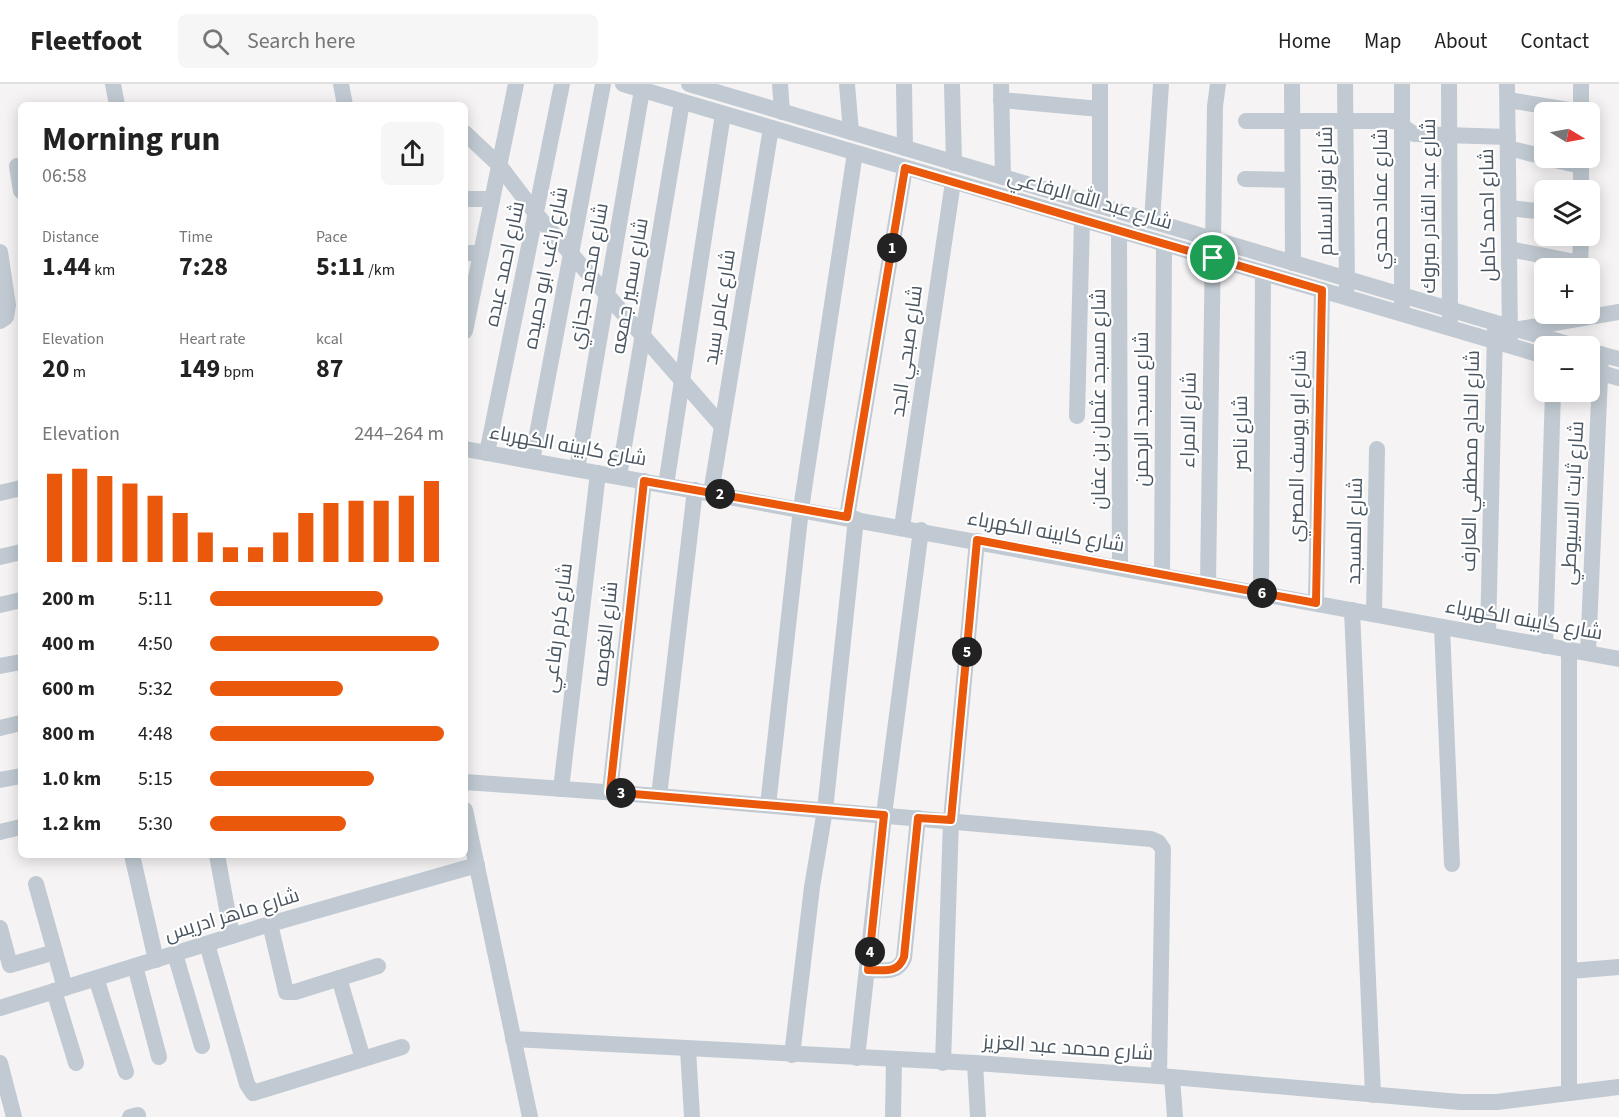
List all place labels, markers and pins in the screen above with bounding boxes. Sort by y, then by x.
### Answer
pin [1187,232,1238,283]
pin: 1 [877,233,907,263]
pin: 2 [705,479,735,509]
pin: 6 [1247,578,1277,608]
pin: 5 [952,637,982,667]
pin: 3 [606,778,636,808]
pin: 4 [855,937,885,967]

